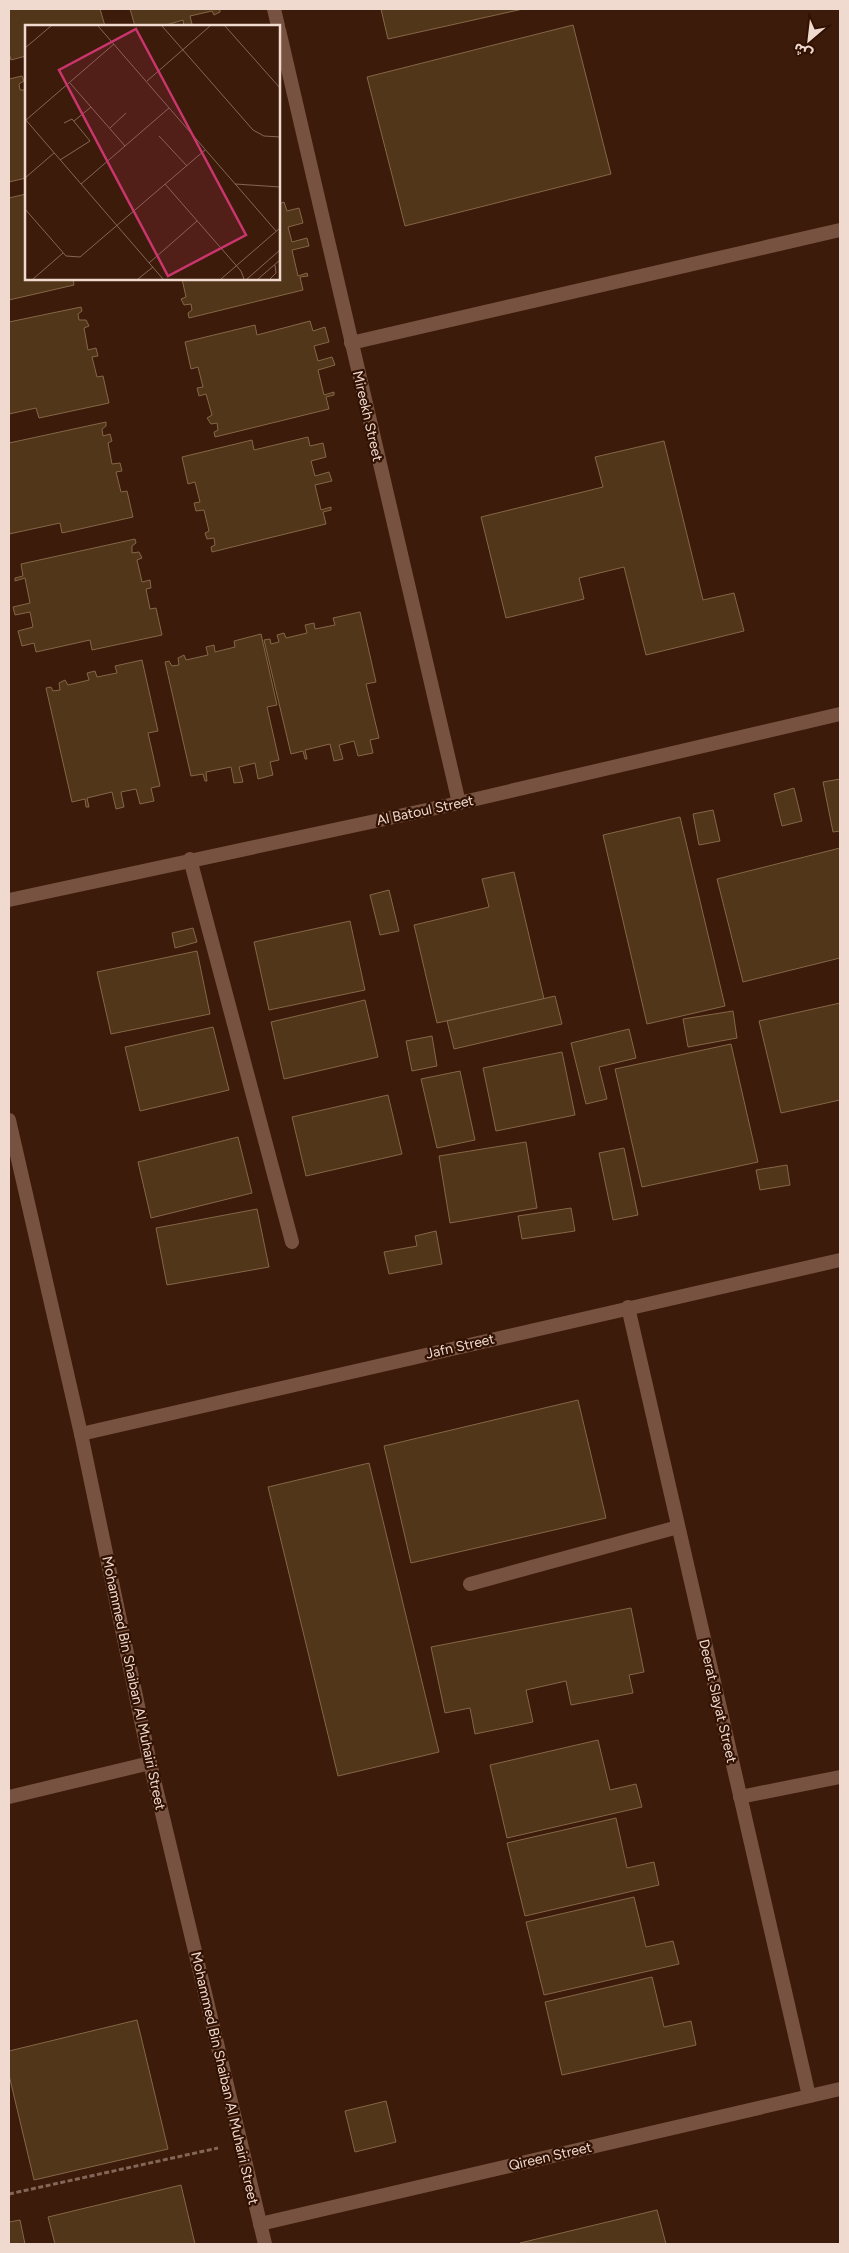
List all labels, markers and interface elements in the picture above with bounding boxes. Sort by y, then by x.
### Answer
north arrow [784,15,834,65]
inset map [25,25,280,280]
text: ش [791,39,816,63]
street label: Mireekh Street [349,369,386,463]
street label: Al Batoul Street [375,792,475,829]
street label: Jafn Street [424,1330,496,1363]
street label: Mohammed Bin Shaiban Al Muhairi Street [98,1555,169,1812]
street label: Deerat Slayat Street [695,1638,740,1765]
street label: Mohammed Bin Shaiban Al Muhairi Street [187,1950,262,2206]
street label: Qireen Street [507,2139,593,2174]

